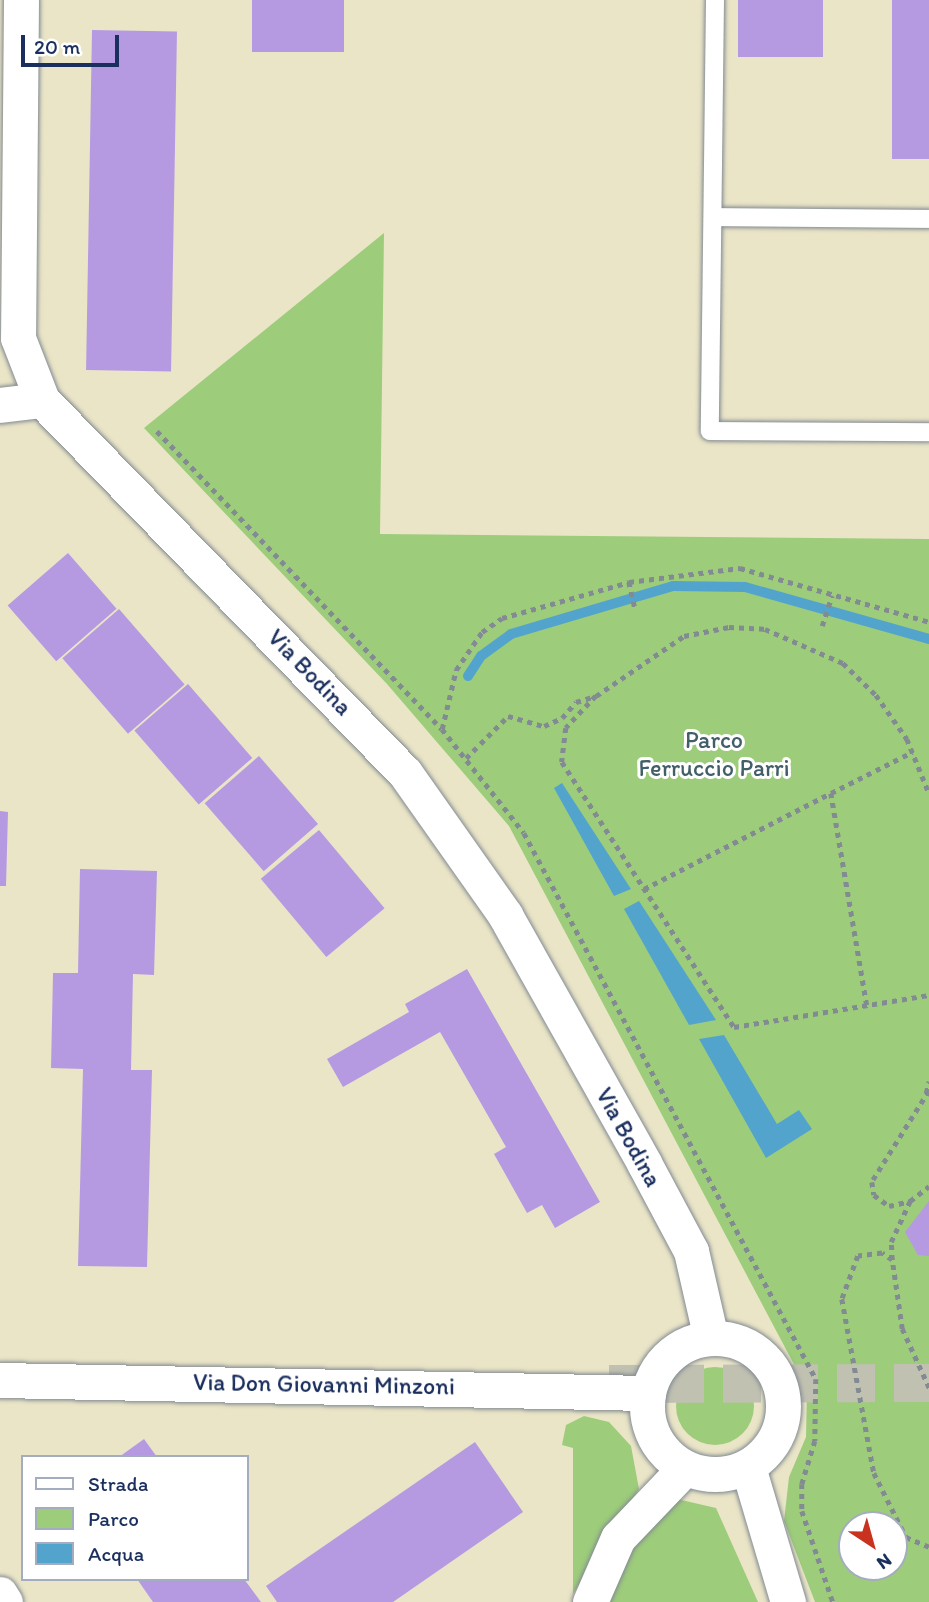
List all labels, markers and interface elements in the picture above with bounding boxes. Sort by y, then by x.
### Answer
scale bar [24,21,122,65]
text: 20 m [34,34,80,59]
street label: Via Bodina [261,622,359,722]
park label: Parco Ferruccio Parri [638,726,790,782]
street label: Via Bodina [590,1082,668,1192]
street label: Via Don Giovanni Minzoni [193,1367,455,1401]
legend [21,1455,248,1581]
text: Strada [88,1471,148,1496]
text: Parco [88,1506,139,1531]
north arrow [838,1511,908,1581]
text: Acqua [88,1541,144,1566]
text: N [873,1549,896,1575]

